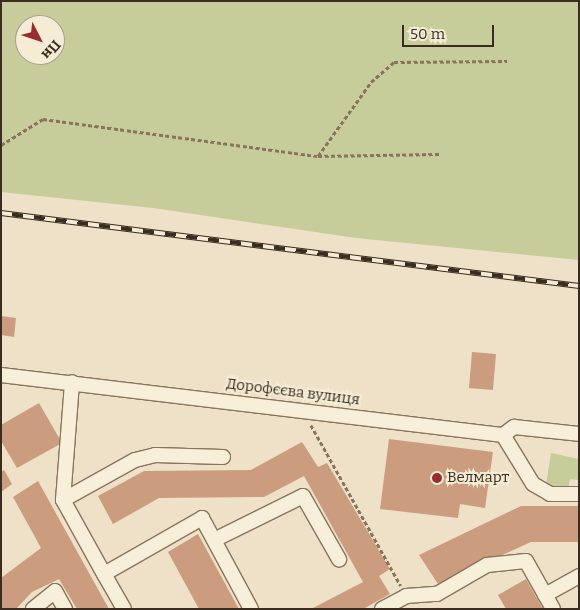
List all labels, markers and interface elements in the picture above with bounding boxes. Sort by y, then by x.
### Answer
north arrow [15,15,65,65]
scale bar [405,15,498,47]
text: 50 m [410,25,445,43]
text: Пн [38,36,64,63]
street label: Дорофєєва вулиця [225,375,361,409]
place label: Велмарт [447,469,509,487]
marker: Велмарт [431,472,443,484]

